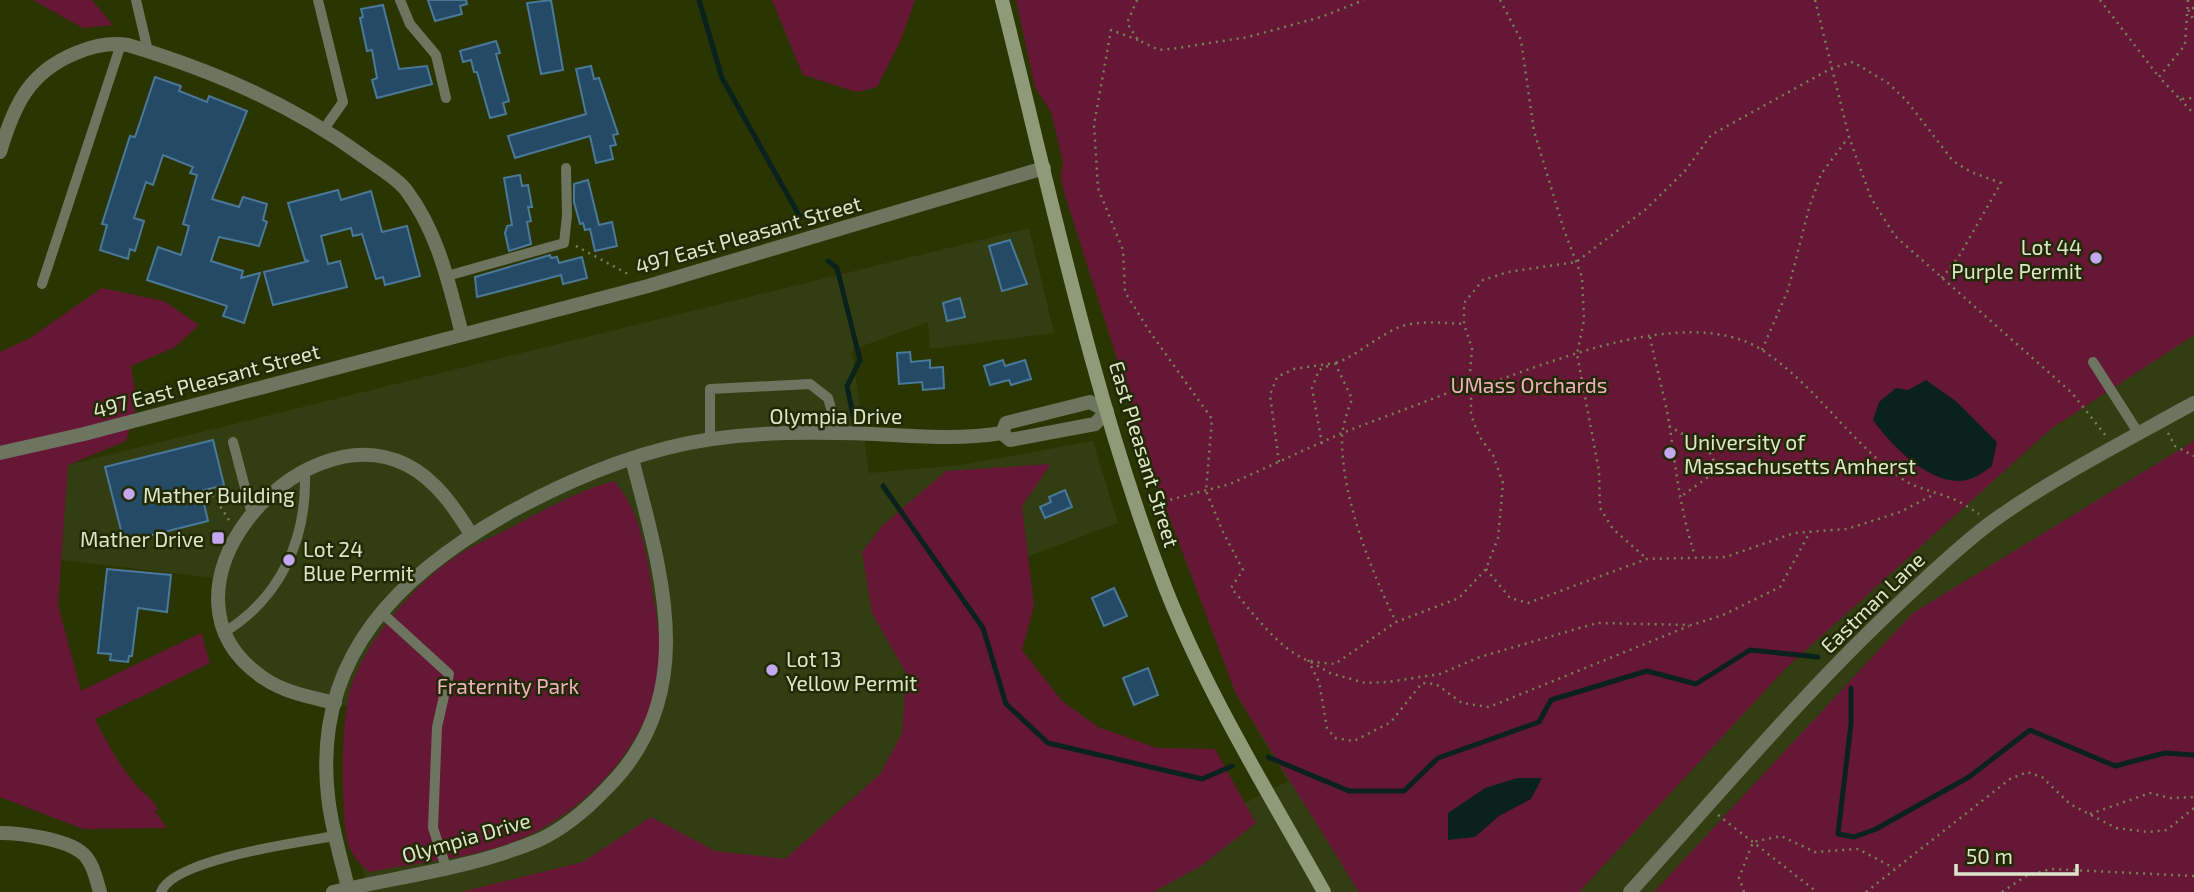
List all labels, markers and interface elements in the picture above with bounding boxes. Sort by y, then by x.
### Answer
street label: 497 East Pleasant Street [632,190,864,278]
place label: Lot 44 Purple Permit [1951,234,2082,283]
marker: Lot 44 Purple Permit [2088,250,2104,266]
street label: 497 East Pleasant Street [90,338,322,422]
street label: East Pleasant Street [1105,358,1185,550]
park label: UMass Orchards [1450,372,1608,397]
street label: Olympia Drive [770,403,902,428]
place label: University of Massachusetts Amherst [1684,429,1916,478]
marker: University of Massachusetts Amherst [1662,445,1678,461]
place label: Mather Building [143,482,295,507]
marker: Mather Building [121,486,137,502]
place label: Mather Drive [80,526,204,551]
marker: Mather Drive [210,530,226,546]
place label: Lot 24 Blue Permit [303,536,414,585]
street label: Eastman Lane [1815,546,1929,658]
marker: Lot 24 Blue Permit [281,552,297,568]
place label: Lot 13 Yellow Permit [786,646,917,695]
marker: Lot 13 Yellow Permit [764,662,780,678]
park label: Fraternity Park [437,673,579,698]
street label: Olympia Drive [399,807,533,867]
scale bar [1956,832,2077,876]
text: 50 m [1966,843,2013,868]

